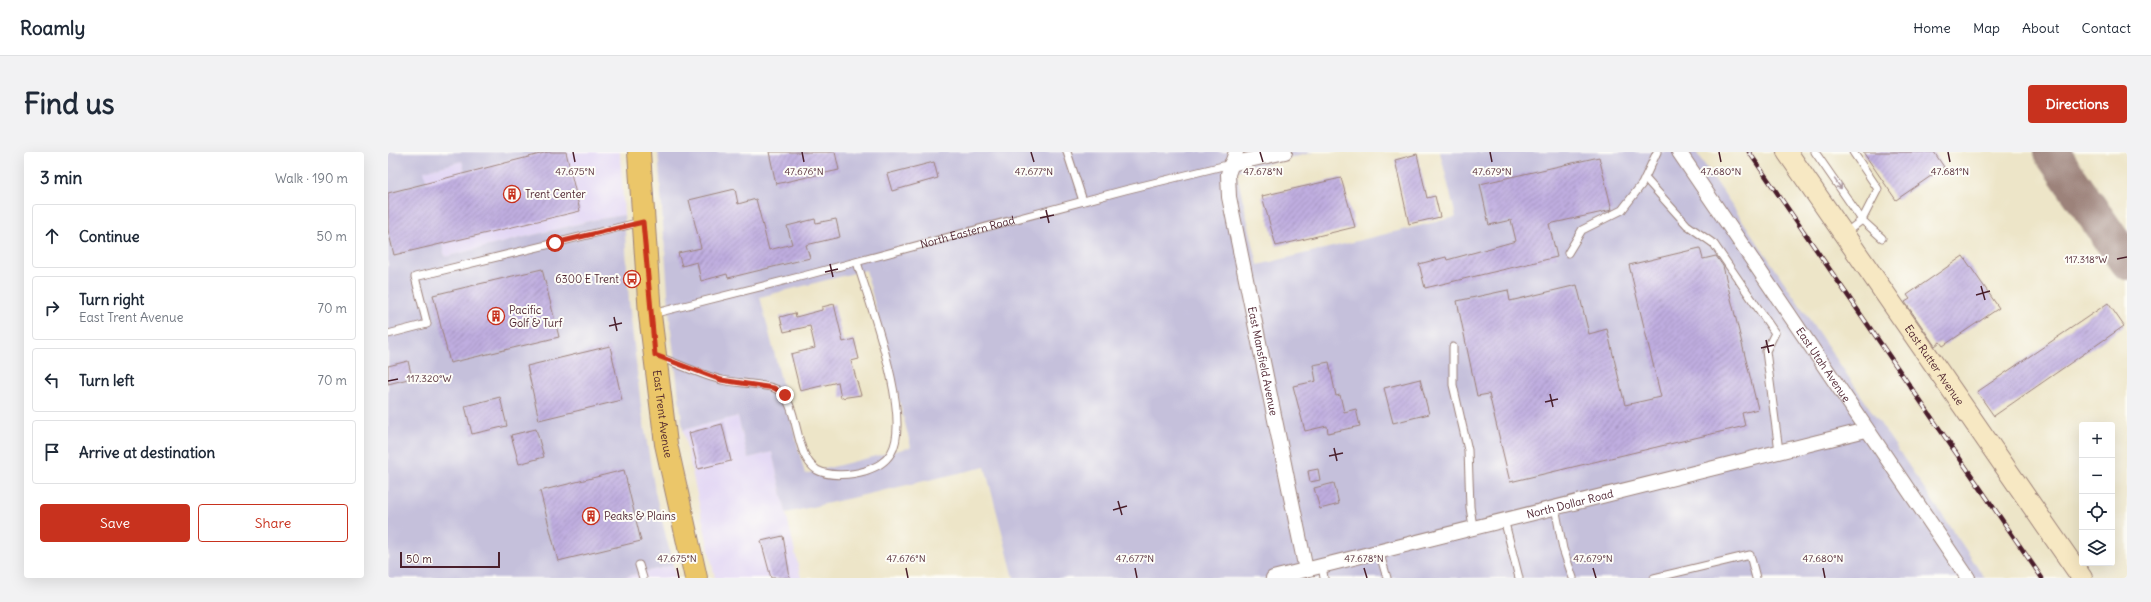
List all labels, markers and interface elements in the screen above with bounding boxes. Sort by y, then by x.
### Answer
text: Roamly [20,16,85,40]
text: Home [1913,19,1951,37]
text: Map [1973,19,2000,37]
text: About [2022,19,2060,37]
text: Contact [2082,19,2131,37]
button: Directions [2028,85,2127,123]
text: Find us [24,86,115,122]
text: 47.675°N [555,165,595,178]
text: 47.676°N [784,165,824,178]
text: 47.677°N [1015,165,1053,178]
text: 47.678°N [1243,165,1283,178]
text: 47.679°N [1472,165,1512,178]
text: 47.680°N [1700,165,1742,178]
text: 47.681°N [1931,165,1969,178]
text: 3 min [40,167,82,189]
text: Walk · 190 m [275,170,348,187]
one-way arrow [1834,178,1842,189]
building icon: Trent Center [502,184,522,204]
place label: Trent Center [525,187,586,201]
street label: North Eastern Road [919,213,1017,251]
icon: ahead [41,225,63,247]
text: Continue [79,227,140,246]
text: 50 m [316,228,347,245]
route start [546,234,564,252]
text: 117.318°W [2065,253,2107,266]
bus stop icon: 6300 E Trent [622,269,642,289]
place label: 6300 E Trent [555,272,619,286]
text: Turn right [79,290,144,309]
icon: right [41,297,63,319]
text: 70 m [318,300,347,317]
place label: Pacific Golf & Turf [509,303,563,330]
street label: East Mansfield Avenue [1245,305,1281,417]
building icon: Pacific Golf & Turf [486,306,506,326]
text: East Trent Avenue [79,309,184,326]
street label: East Rutter Avenue [1902,322,1967,408]
street label: East Utah Avenue [1793,325,1854,405]
icon: left [41,369,63,391]
street label: East Trent Avenue [650,369,676,459]
text: Turn left [79,371,134,390]
text: 70 m [318,372,347,389]
text: 117.320°W [406,372,452,385]
route end [776,386,794,404]
map controls [2079,422,2115,566]
button: + [2079,422,2115,458]
icon: arrive [41,441,63,463]
text: Arrive at destination [79,443,215,462]
button: − [2079,458,2115,494]
street label: North Dollar Road [1525,486,1615,521]
button: locate [2079,494,2115,530]
button: Save [40,504,190,542]
button: Share [198,504,348,542]
building icon: Peaks & Plains [581,506,601,526]
place label: Peaks & Plains [604,509,676,523]
button: layers [2079,530,2115,566]
scale bar [400,550,500,569]
text: 50 m [406,552,432,566]
text: 47.675°N [657,552,697,565]
text: 47.676°N [886,552,926,565]
text: 47.677°N [1116,552,1154,565]
text: 47.678°N [1344,552,1384,565]
text: 47.679°N [1573,552,1613,565]
text: 47.680°N [1802,552,1844,565]

